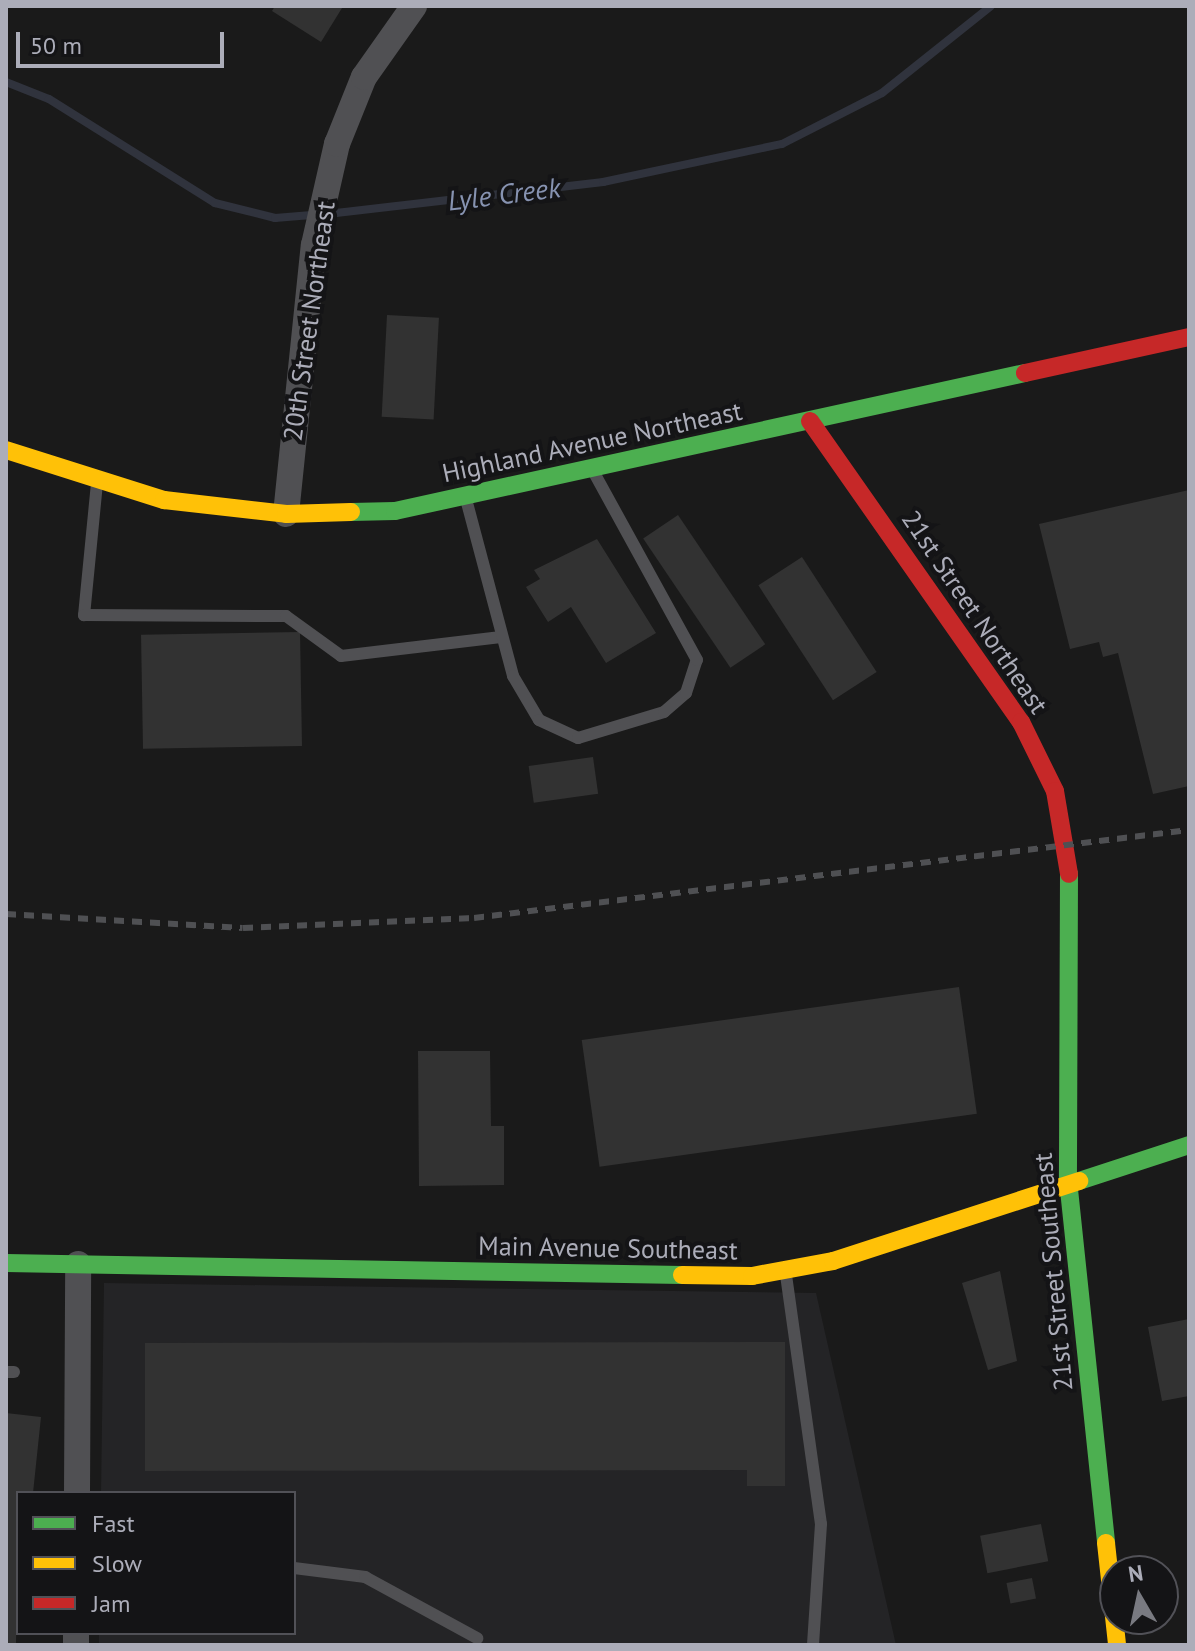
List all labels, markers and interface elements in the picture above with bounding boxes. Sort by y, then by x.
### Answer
scale bar [20,16,228,66]
text: 50 m [30,30,82,61]
water label: Lyle Creek [446,170,562,218]
street label: 20th Street Northeast [277,199,341,443]
street label: Highland Avenue Northeast [439,395,745,489]
street label: 21st Street Northeast [895,504,1055,720]
street label: 21st Street Southeast [1027,1152,1079,1392]
street label: Main Avenue Southeast [478,1230,738,1266]
legend [16,1491,296,1635]
text: Fast [92,1508,135,1539]
text: Slow [92,1548,142,1579]
north arrow [1099,1555,1179,1635]
text: N [1126,1558,1145,1588]
text: Jam [92,1588,130,1619]

